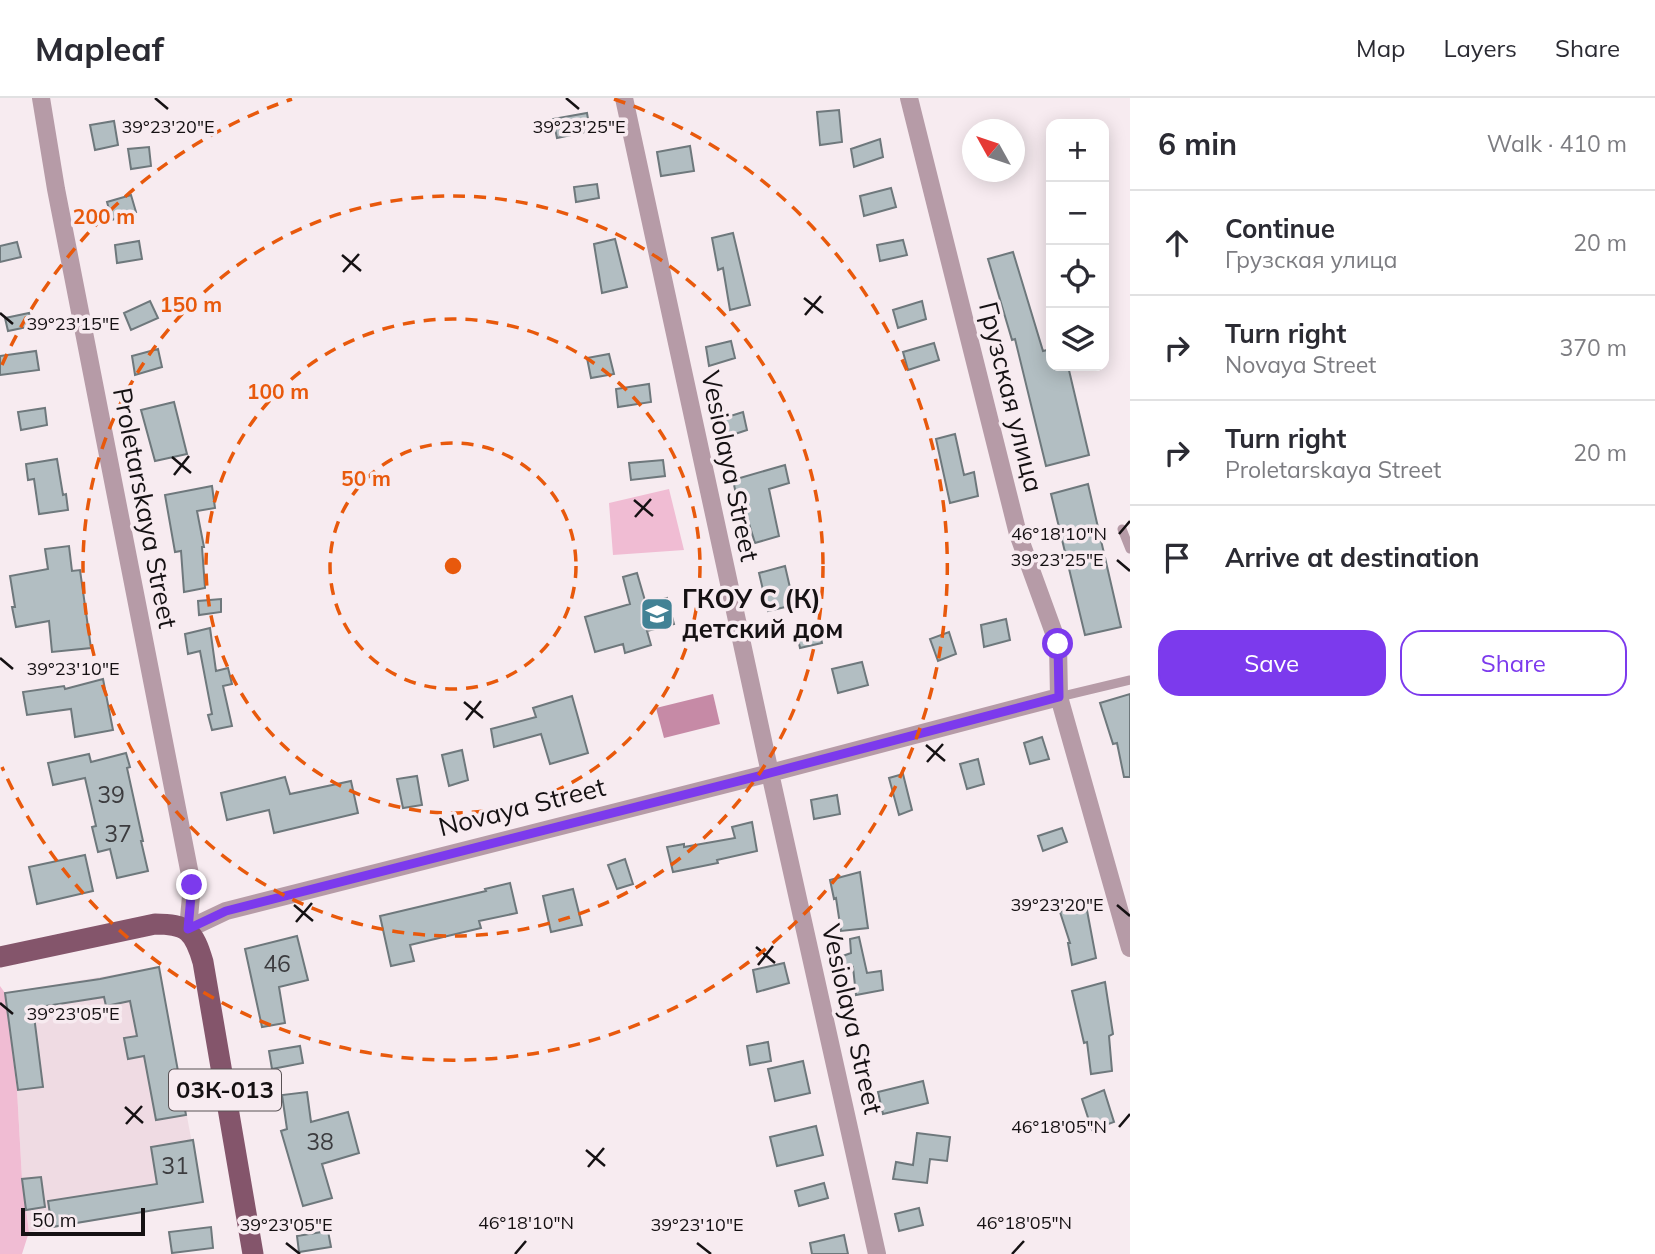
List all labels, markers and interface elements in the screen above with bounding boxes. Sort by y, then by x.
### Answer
text: Mapleaf [35,28,164,69]
text: Map [1356,33,1405,63]
text: Layers [1443,33,1517,63]
text: Share [1555,33,1620,63]
text: 39°23'20"E [121,115,215,138]
text: 39°23'25"E [532,115,626,138]
north arrow [962,119,1025,182]
map controls [1046,119,1109,371]
button: + [1046,119,1109,182]
text: 6 min [1158,125,1237,163]
text: Walk · 410 m [1487,129,1627,158]
button: − [1046,182,1109,245]
text: 200 m [73,203,135,229]
text: Continue [1225,212,1335,245]
icon: ahead [1158,224,1196,262]
text: 20 m [1573,228,1627,257]
button: locate [1046,245,1109,308]
text: Грузская улица [1225,245,1398,274]
text: 150 m [160,291,222,317]
street label: Грузская улица [972,298,1051,496]
button: layers [1046,308,1109,371]
text: 39°23'15"E [26,312,120,335]
text: Turn right [1225,317,1346,350]
icon: right [1158,329,1196,367]
text: 370 m [1559,333,1627,362]
text: Novaya Street [1225,350,1376,379]
street label: Vesiolaya Street [694,367,767,564]
text: 100 m [247,378,309,404]
street label: Proletarskaya Street [106,385,185,631]
text: Turn right [1225,422,1346,455]
icon: right [1158,434,1196,472]
text: 20 m [1573,438,1627,467]
text: Proletarskaya Street [1225,455,1441,484]
text: 50 m [341,465,391,491]
text: 46°18'10"N [1011,522,1107,545]
icon: arrive [1158,539,1196,577]
text: Arrive at destination [1225,541,1480,574]
text: 39°23'25"E [1010,548,1104,571]
centre of rings [441,554,465,578]
place label: ГКОУ С (К) детский дом [682,582,843,645]
school or university icon: ГКОУ С (К) детский дом [638,595,676,633]
route start [1042,628,1073,659]
button: Save [1158,630,1386,696]
button: Share [1400,630,1627,696]
text: 39°23'10"E [26,657,120,680]
street label: Novaya Street [435,770,609,843]
house number: 39 [97,780,125,809]
house number: 37 [104,819,132,848]
route end [176,869,207,900]
text: 39°23'20"E [1010,893,1104,916]
street label: Vesiolaya Street [815,921,890,1117]
house number: 46 [263,949,291,978]
text: 39°23'05"E [26,1002,120,1025]
road number: 03К-013 [169,1070,281,1110]
text: 46°18'05"N [1011,1115,1107,1138]
house number: 38 [306,1127,334,1156]
house number: 31 [161,1151,189,1180]
scale bar [21,1205,145,1237]
text: 50 m [32,1208,76,1232]
text: 46°18'10"N [478,1211,574,1234]
text: 46°18'05"N [976,1211,1072,1234]
text: 39°23'05"E [239,1213,333,1236]
text: 39°23'10"E [650,1213,744,1236]

